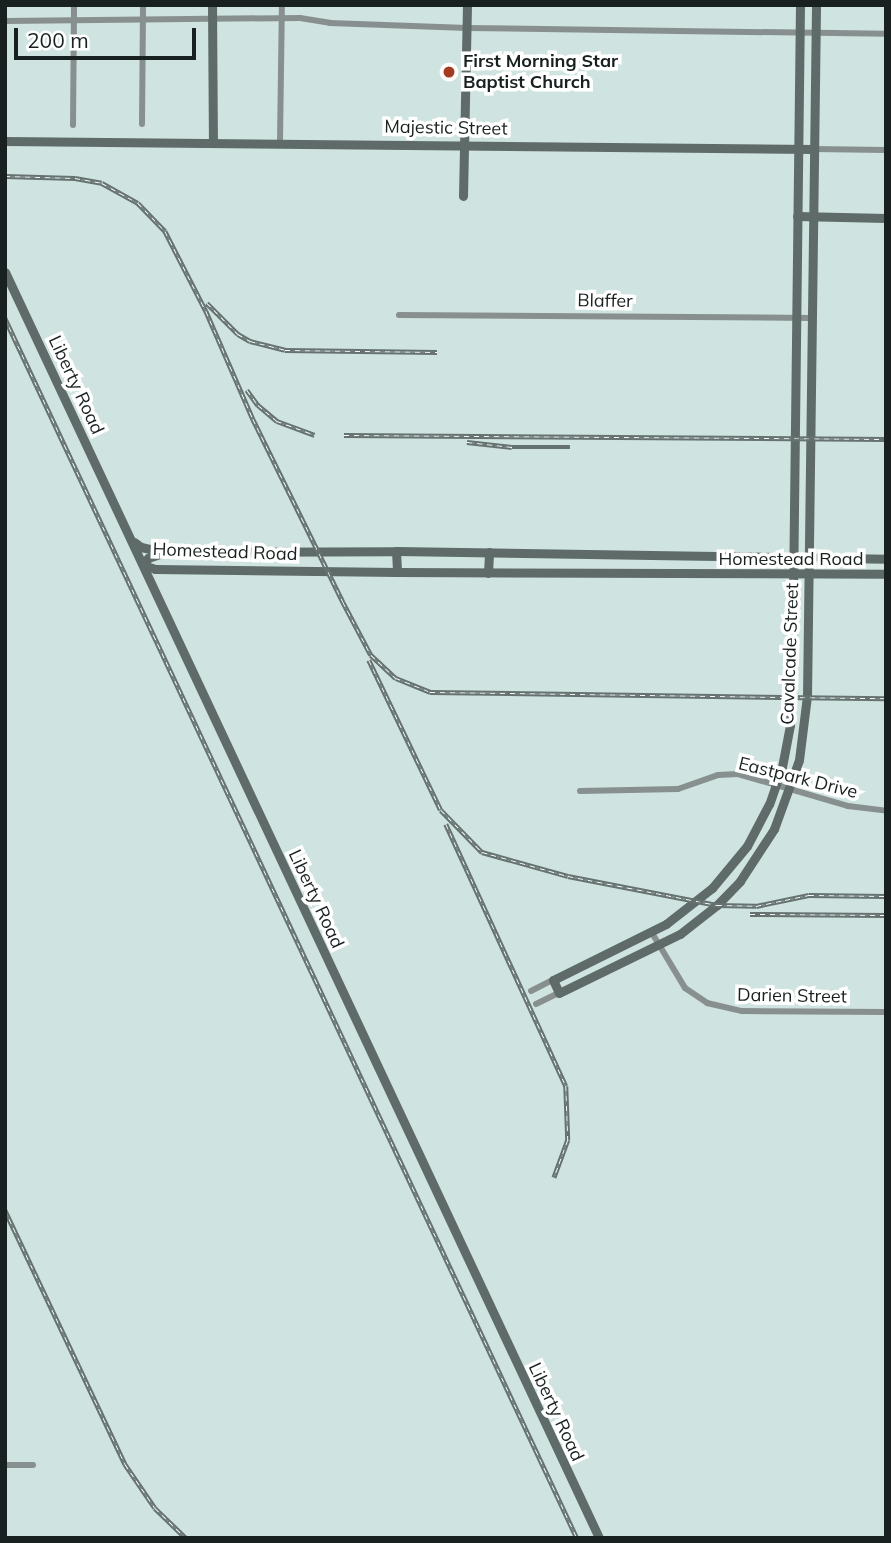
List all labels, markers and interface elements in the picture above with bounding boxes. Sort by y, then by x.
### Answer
scale bar [18,14,200,58]
text: 200 m [27,27,89,53]
place label: First Morning Star Baptist Church [463,51,618,94]
marker: First Morning Star Baptist Church [441,64,457,80]
street label: Majestic Street [384,116,508,140]
street label: Blaffer [577,290,633,312]
street label: Liberty Road [44,332,108,438]
street label: Homestead Road [152,539,298,565]
street label: Homestead Road [719,548,863,570]
street label: Cavalcade Street [777,583,803,725]
street label: Eastpark Drive [736,753,860,803]
street label: Liberty Road [284,846,348,952]
street label: Darien Street [737,984,847,1008]
street label: Liberty Road [524,1359,588,1465]

